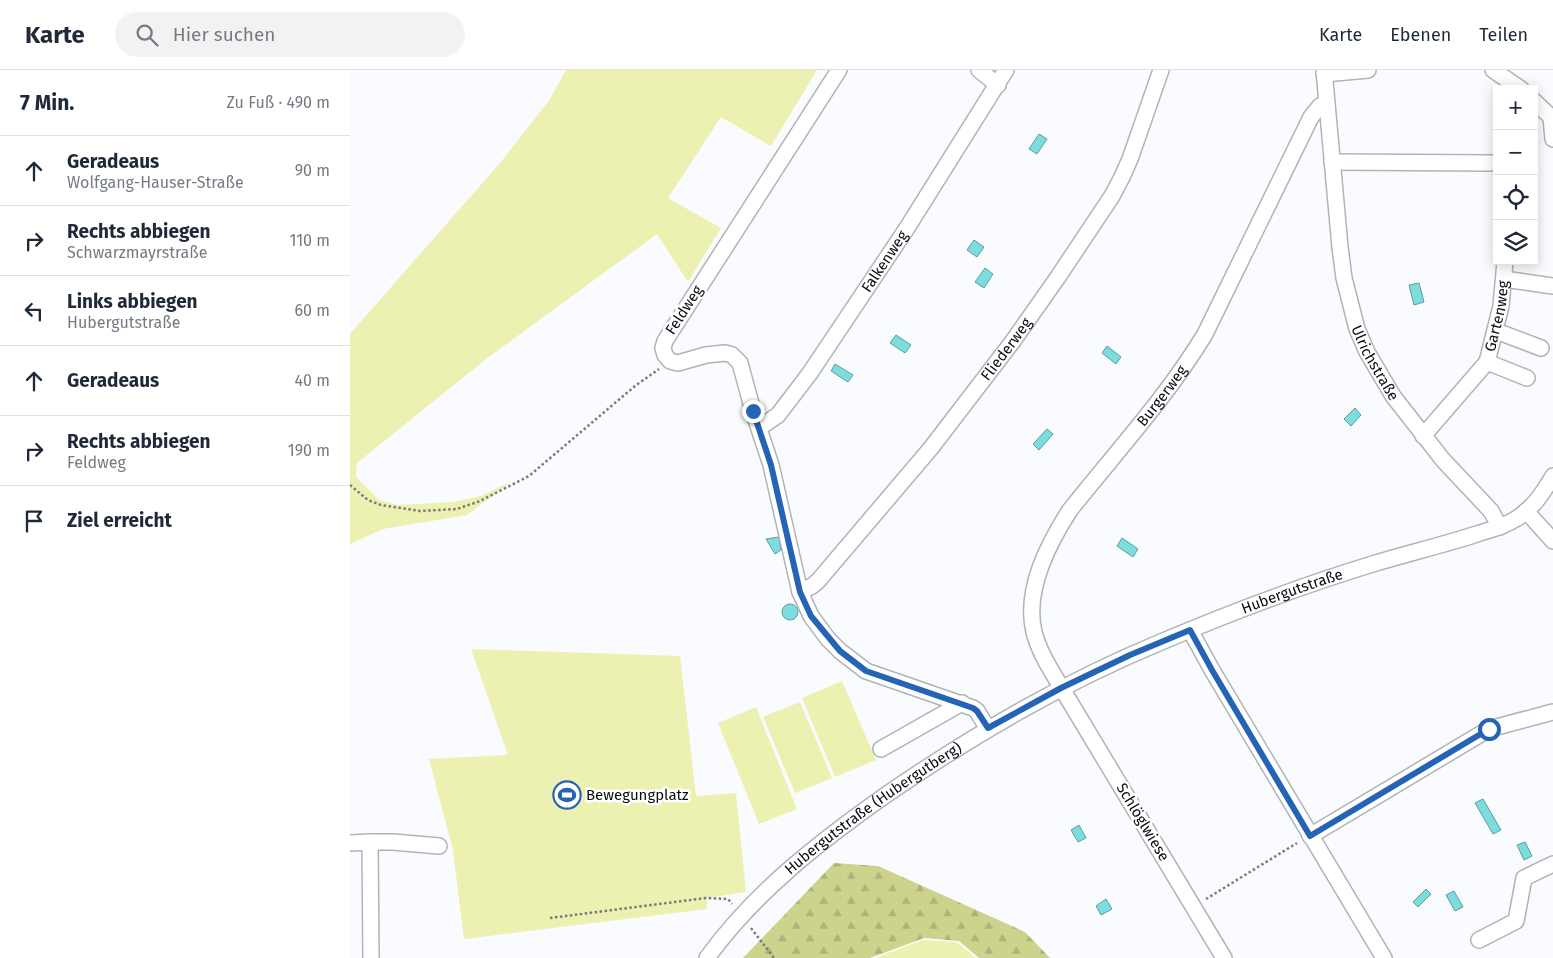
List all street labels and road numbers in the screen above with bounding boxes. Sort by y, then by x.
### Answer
street label: Falkenweg [858,227,912,296]
street label: Gartenweg [1481,279,1512,354]
street label: Feldweg [661,282,707,338]
street label: Fliederweg [977,314,1036,384]
street label: Ulrichstraße [1347,322,1403,404]
street label: Burgerweg [1133,362,1191,430]
street label: Hubergutstraße [1239,565,1345,618]
street label: Hubergutstraße (Hubergutberg) [781,738,965,878]
street label: Schlöglwiese [1113,780,1173,864]

